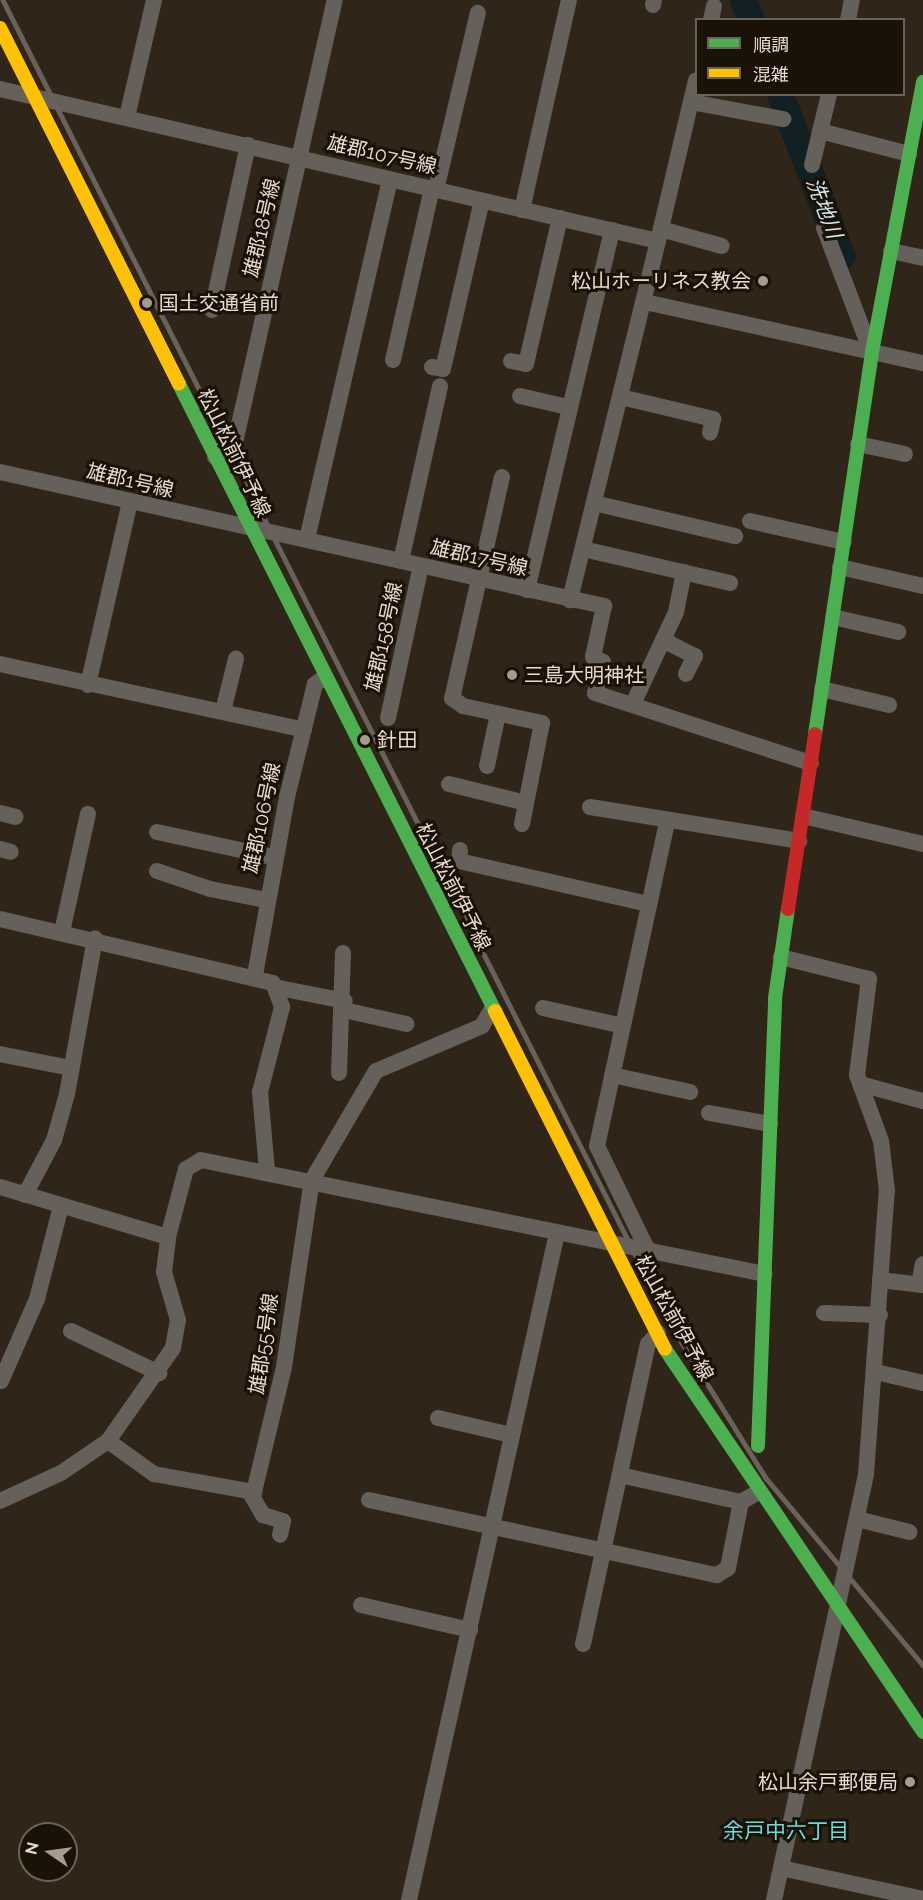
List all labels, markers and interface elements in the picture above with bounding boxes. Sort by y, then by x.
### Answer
legend [695,18,905,96]
text: 順調 [753,34,789,55]
text: 混雑 [753,64,789,85]
street label: 雄郡107号線 [325,131,439,179]
water label: 洗地川 [801,174,847,242]
street label: 雄郡18号線 [239,176,285,280]
place label: 松山ホーリネス教会 [571,269,751,293]
marker: 松山ホーリネス教会 [756,274,770,288]
place label: 国土交通省前 [159,291,279,315]
marker: 国土交通省前 [140,296,154,310]
street label: 松山松前伊予線 [193,385,275,521]
street label: 雄郡1号線 [84,459,176,503]
street label: 雄郡17号線 [428,535,530,581]
street label: 雄郡158号線 [361,580,407,694]
place label: 三島大明神社 [524,663,644,687]
marker: 三島大明神社 [505,668,519,682]
place label: 針田 [377,728,417,752]
marker: 針田 [358,733,372,747]
street label: 雄郡106号線 [239,760,285,876]
street label: 松山松前伊予線 [411,819,495,955]
street label: 松山松前伊予線 [630,1251,718,1385]
street label: 雄郡55号線 [245,1292,283,1396]
place label: 松山余戸郵便局 [758,1770,898,1794]
marker: 松山余戸郵便局 [903,1775,917,1789]
district label: 余戸中六丁目 [723,1818,849,1844]
north arrow [18,1822,78,1882]
text: N [21,1840,43,1856]

